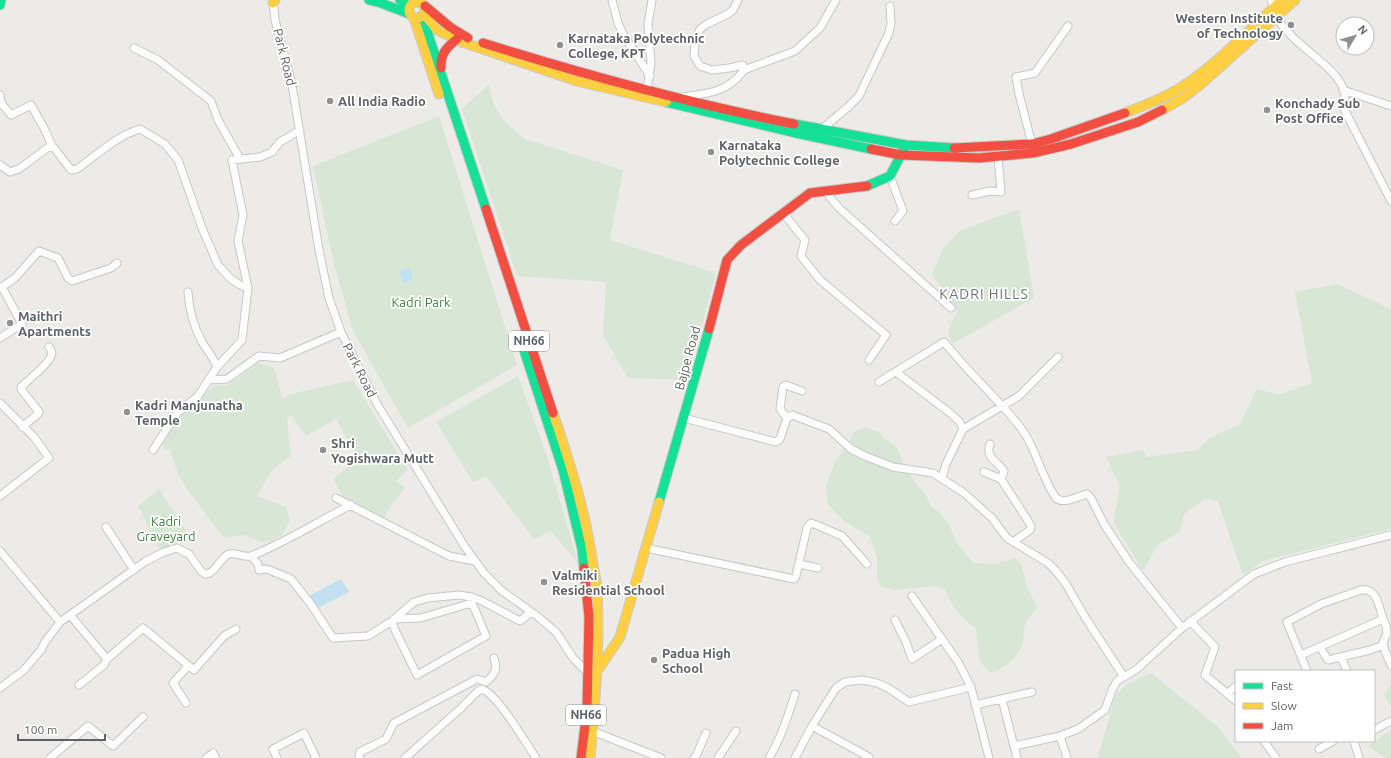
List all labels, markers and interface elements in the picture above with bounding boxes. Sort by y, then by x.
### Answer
place label: Western Institute of Technology [1176,11,1283,40]
north arrow [1335,16,1375,56]
marker: Western Institute of Technology [1286,20,1296,30]
text: N [1356,23,1370,37]
street label: Park Road [271,27,299,87]
place label: Karnataka Polytechnic College, KPT [568,31,705,60]
marker: Karnataka Polytechnic College, KPT [555,40,565,50]
place label: All India Radio [338,94,426,108]
marker: All India Radio [325,96,335,106]
place label: Konchady Sub Post Office [1275,96,1360,125]
marker: Konchady Sub Post Office [1262,105,1272,115]
place label: Karnataka Polytechnic College [719,138,840,167]
marker: Karnataka Polytechnic College [706,147,716,157]
district label: KADRI HILLS [939,286,1029,302]
park label: Kadri Park [391,295,451,309]
place label: Maithri Apartments [18,309,91,338]
marker: Maithri Apartments [5,318,15,328]
street label: Bajpe Road [672,324,702,392]
road number: NH66 [509,331,549,351]
street label: Park Road [340,341,380,399]
place label: Kadri Manjunatha Temple [135,398,243,427]
marker: Kadri Manjunatha Temple [122,407,132,417]
place label: Shri Yogishwara Mutt [331,436,434,465]
marker: Shri Yogishwara Mutt [318,445,328,455]
park label: Kadri Graveyard [136,514,196,543]
place label: Valmiki Residential School [552,568,665,597]
marker: Valmiki Residential School [539,577,549,587]
place label: Padua High School [662,646,731,675]
marker: Padua High School [649,655,659,665]
legend [1235,670,1375,742]
text: Fast [1271,679,1293,692]
text: Slow [1271,699,1297,712]
road number: NH66 [566,705,606,725]
scale bar [18,716,105,742]
text: Jam [1271,719,1293,732]
text: 100 m [24,723,57,736]

